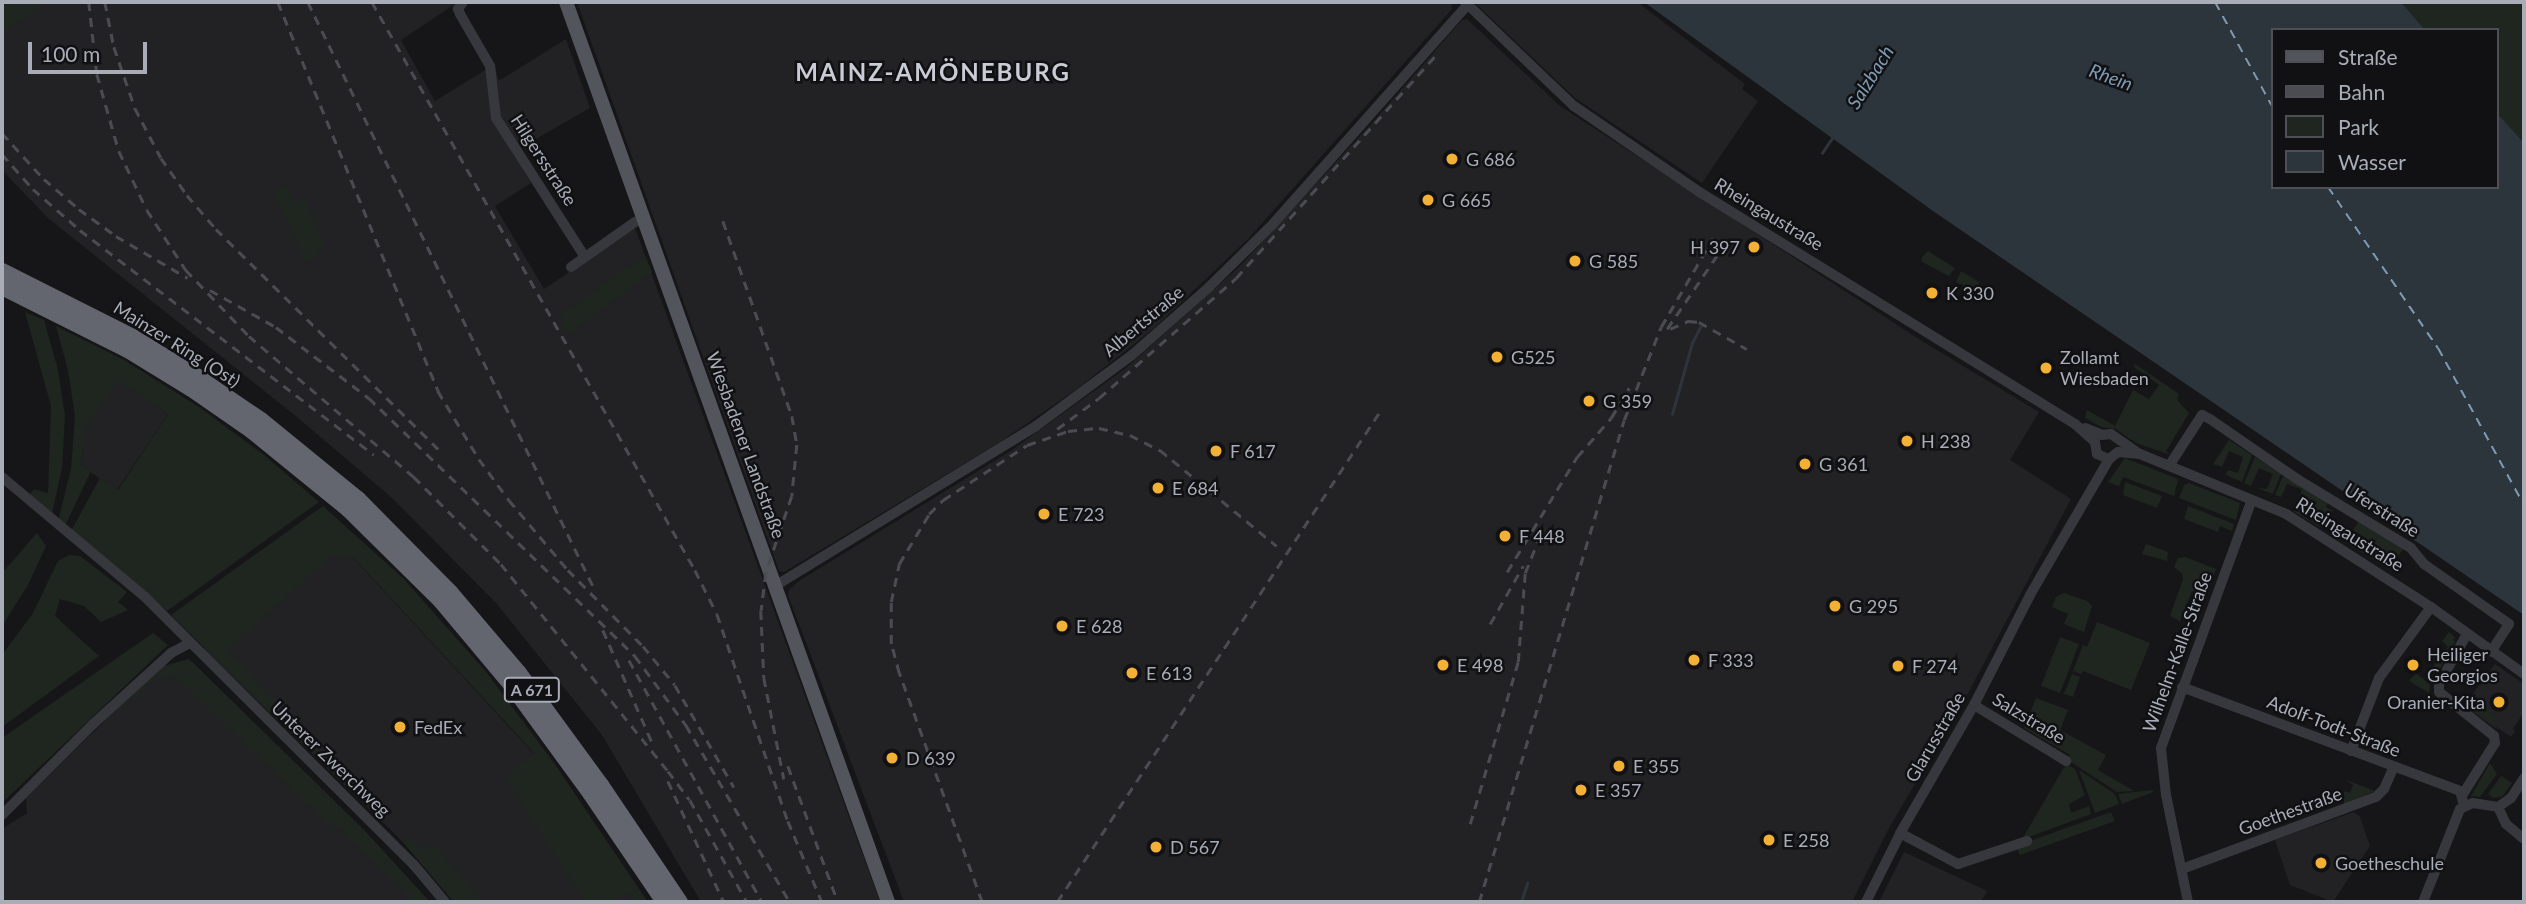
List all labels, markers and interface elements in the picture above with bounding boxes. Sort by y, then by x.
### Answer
scale bar [32,28,150,72]
legend [2270,28,2498,189]
text: 100 m [41,41,100,66]
water label: Salzbach [1842,41,1898,113]
text: Straße [2338,44,2398,69]
district label: MAINZ-AMÖNEBURG [797,58,1069,86]
water label: Rhein [2086,59,2136,95]
text: Bahn [2338,79,2385,104]
street label: Hilgersstraße [506,110,582,210]
text: Park [2338,114,2379,139]
place label: G 686 [1466,148,1515,170]
text: Wasser [2338,149,2406,174]
marker: G 686 [1444,151,1460,167]
street label: Rheingaustraße [1711,173,1827,255]
place label: G 665 [1442,189,1491,211]
marker: G 665 [1420,192,1436,208]
place label: H 397 [1690,236,1740,258]
marker: H 397 [1746,239,1762,255]
place label: G 585 [1589,250,1638,272]
marker: G 585 [1567,253,1583,269]
street label: Albertstraße [1098,281,1188,361]
place label: K 330 [1946,282,1994,304]
marker: K 330 [1924,285,1940,301]
street label: Mainzer Ring (Ost) [110,296,244,392]
place label: G525 [1511,346,1555,368]
place label: Zollamt Wiesbaden [2060,347,2149,390]
street label: Wiesbadener Landstraße [702,349,790,541]
marker: G525 [1489,349,1505,365]
marker: Zollamt Wiesbaden [2038,360,2054,376]
place label: G 359 [1603,390,1652,412]
marker: G 359 [1581,393,1597,409]
place label: H 238 [1921,430,1971,452]
marker: H 238 [1899,433,1915,449]
place label: F 617 [1230,440,1276,462]
marker: F 617 [1208,443,1224,459]
place label: G 361 [1819,453,1868,475]
marker: G 361 [1797,456,1813,472]
place label: E 684 [1172,477,1218,499]
street label: Uferstraße [2340,478,2424,542]
marker: E 684 [1150,480,1166,496]
street label: Rheingaustraße [2292,492,2408,576]
place label: E 723 [1058,503,1104,525]
marker: E 723 [1036,506,1052,522]
place label: F 448 [1519,525,1565,547]
marker: F 448 [1497,528,1513,544]
street label: Wilhelm-Kalle-Straße [2138,569,2216,735]
place label: G 295 [1849,595,1898,617]
marker: G 295 [1827,598,1843,614]
place label: E 628 [1076,615,1122,637]
marker: E 628 [1054,618,1070,634]
place label: Heiliger Georgios [2427,644,2498,686]
place label: F 333 [1708,649,1754,671]
marker: F 333 [1686,652,1702,668]
place label: E 498 [1457,654,1503,676]
place label: F 274 [1912,655,1958,677]
marker: E 498 [1435,657,1451,673]
marker: Heiliger Georgios [2405,657,2421,673]
marker: F 274 [1890,658,1906,674]
place label: E 613 [1146,662,1192,684]
marker: E 613 [1124,665,1140,681]
road number: A 671 [502,678,562,702]
street label: Glarusstraße [1901,688,1969,786]
street label: Salzstraße [1989,688,2069,748]
street label: Adolf-Todt-Straße [2264,691,2404,761]
place label: Oranier-Kita [2387,691,2485,713]
marker: Oranier-Kita [2491,694,2507,710]
street label: Unterer Zwerchweg [267,697,395,821]
place label: FedEx [414,716,462,738]
marker: FedEx [392,719,408,735]
place label: D 639 [906,747,956,769]
marker: D 639 [884,750,900,766]
place label: E 355 [1633,755,1679,777]
marker: E 355 [1611,758,1627,774]
place label: E 357 [1595,779,1641,801]
marker: E 357 [1573,782,1589,798]
street label: Goethestraße [2235,782,2345,840]
place label: E 258 [1783,829,1829,851]
marker: E 258 [1761,832,1777,848]
place label: D 567 [1170,836,1220,858]
marker: D 567 [1148,839,1164,855]
place label: Goetheschule [2335,852,2444,874]
marker: Goetheschule [2313,855,2329,871]

